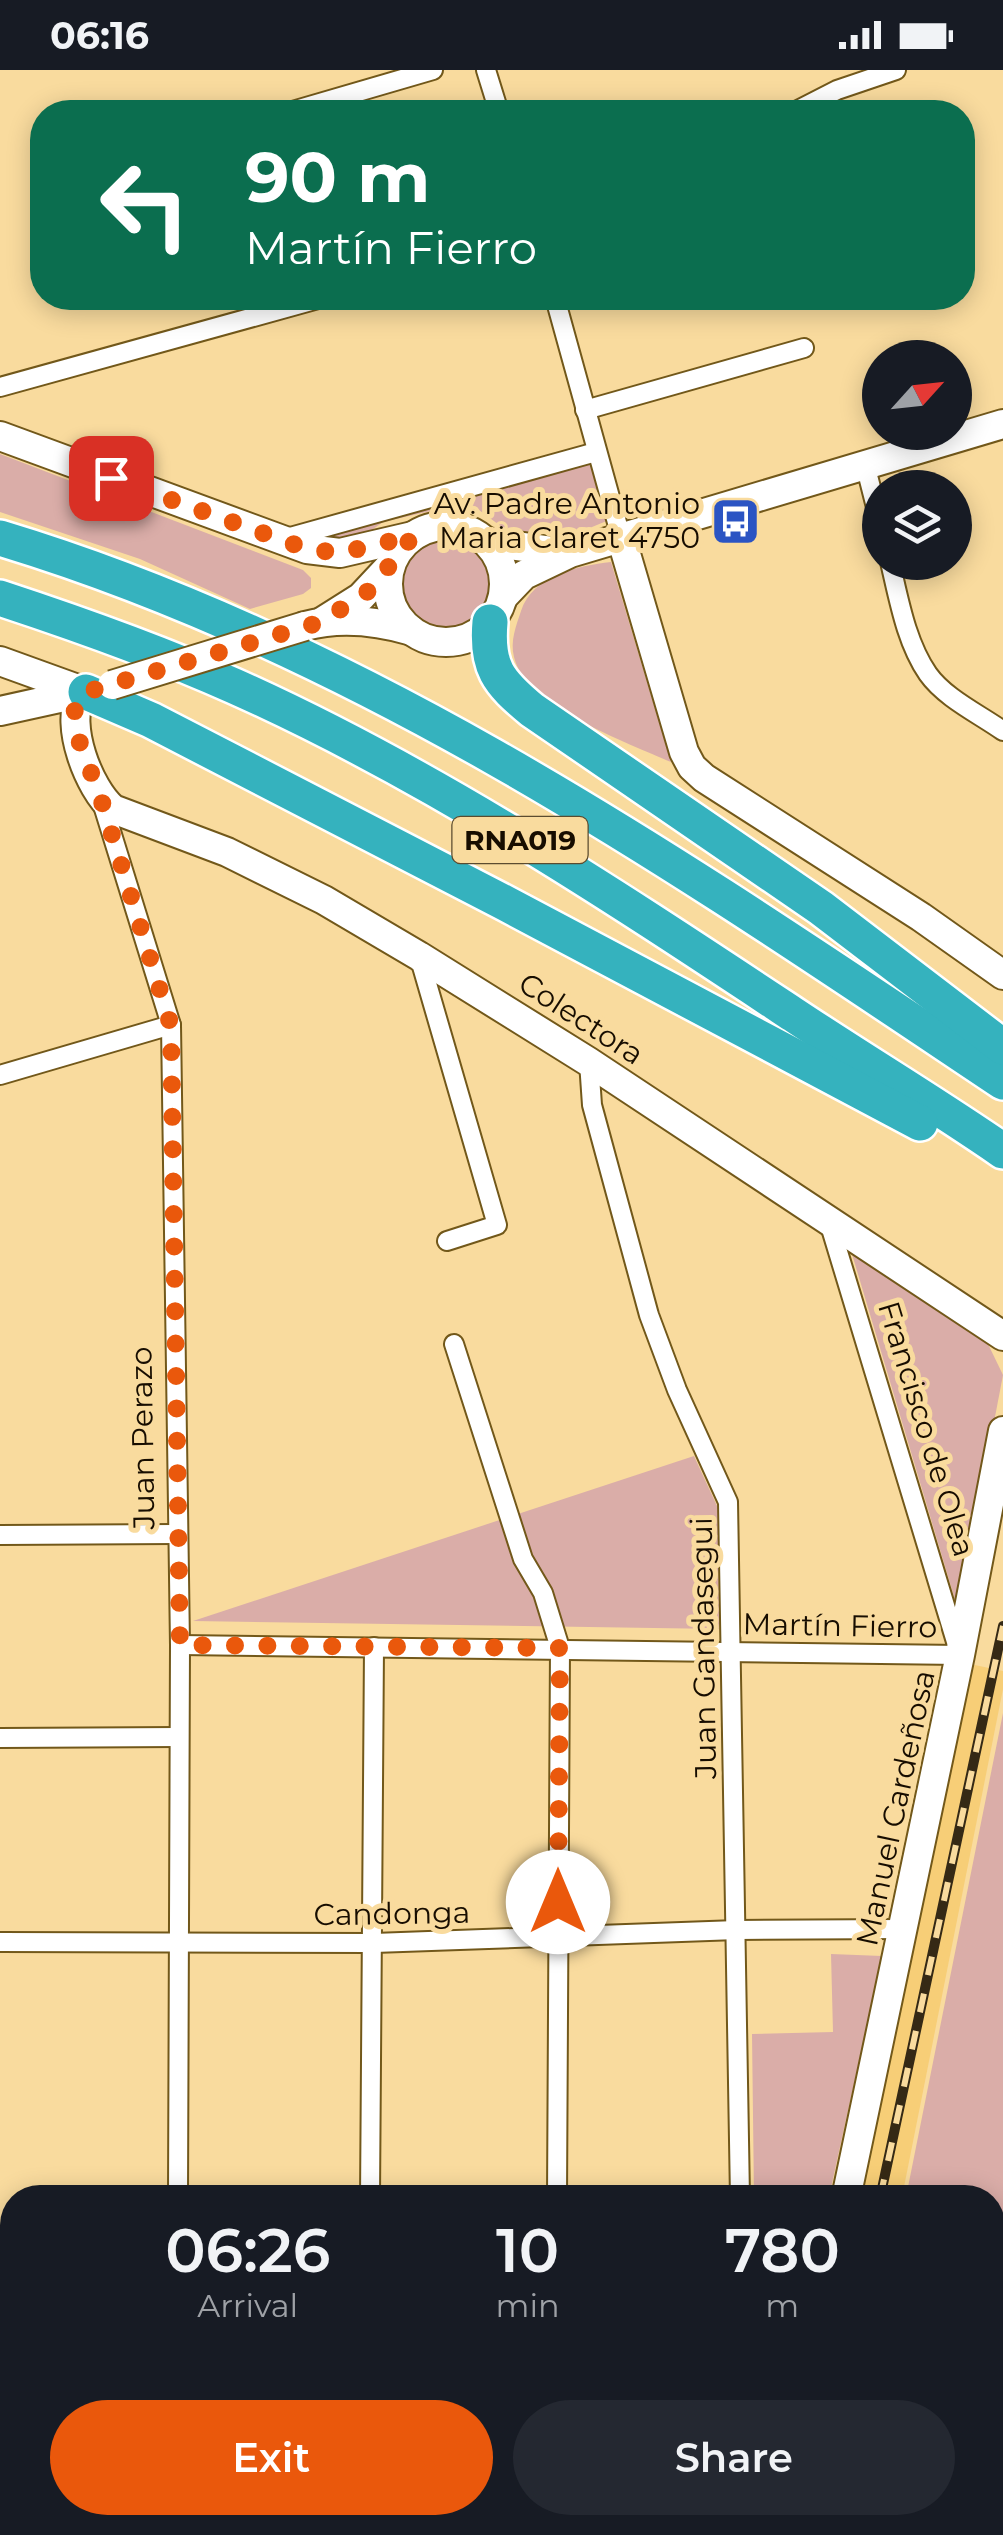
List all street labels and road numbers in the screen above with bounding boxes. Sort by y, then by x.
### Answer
road number: RNA019 [452,817,588,863]
street label: Colectora [512,965,651,1073]
street label: Francisco de Olea [870,1297,983,1561]
street label: Juan Perazo [122,1346,163,1531]
street label: Juan Gandasegui [683,1517,724,1780]
street label: Martín Fierro [742,1605,938,1646]
street label: Manuel Cardeñosa [848,1667,943,1949]
street label: Candonga [313,1894,471,1933]

